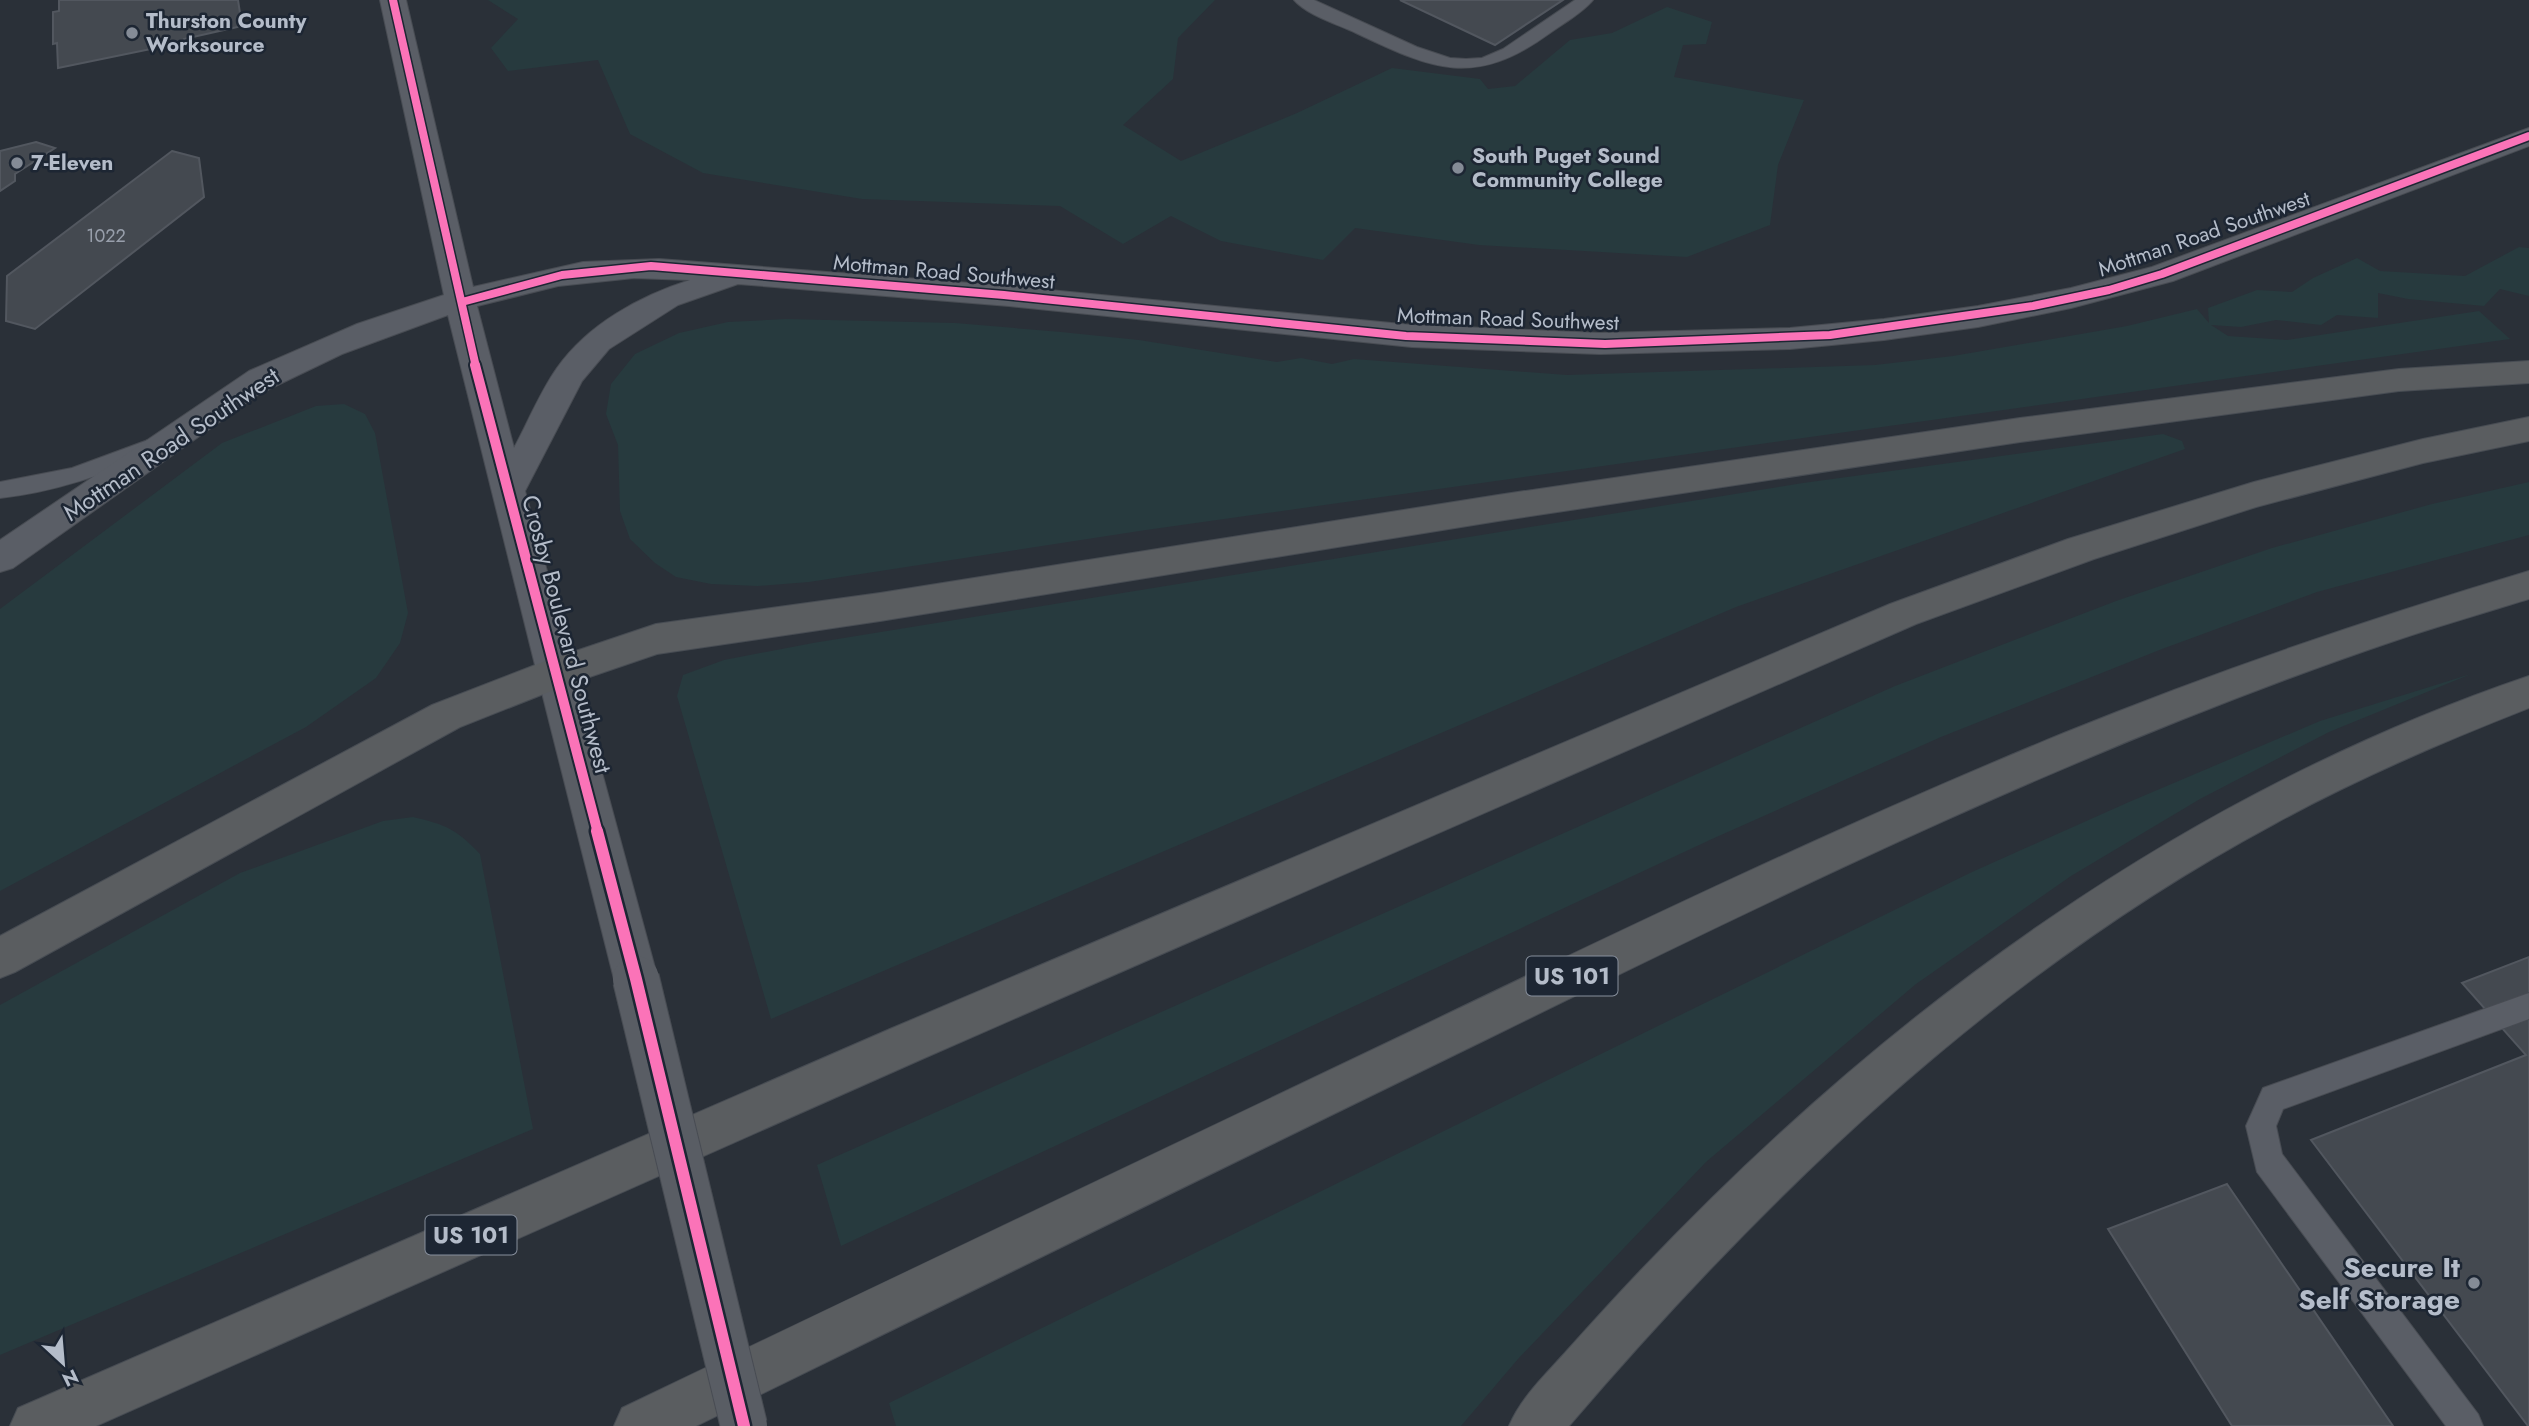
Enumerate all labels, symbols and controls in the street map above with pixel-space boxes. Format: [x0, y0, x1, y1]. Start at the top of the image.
place label: Thurston County Worksource [146, 6, 307, 60]
marker: Thurston County Worksource [124, 25, 140, 41]
place label: South Puget Sound Community College [1472, 141, 1663, 195]
place label: 7-Eleven [31, 148, 113, 178]
marker: 7-Eleven [9, 155, 25, 171]
marker: South Puget Sound Community College [1450, 160, 1466, 176]
street label: Mottman Road Southwest [2094, 184, 2314, 284]
house number: 1022 [86, 223, 126, 249]
street label: Mottman Road Southwest [832, 247, 1056, 297]
street label: Mottman Road Southwest [1396, 300, 1620, 338]
street label: Mottman Road Southwest [56, 358, 286, 530]
street label: Crosby Boulevard Southwest [513, 491, 621, 777]
road number: US 101 [1526, 956, 1618, 995]
road number: US 101 [426, 1216, 516, 1254]
place label: Secure It Self Storage [2298, 1247, 2460, 1320]
marker: Secure It Self Storage [2466, 1275, 2482, 1291]
north arrow [28, 1328, 98, 1398]
text: N [58, 1362, 83, 1393]

